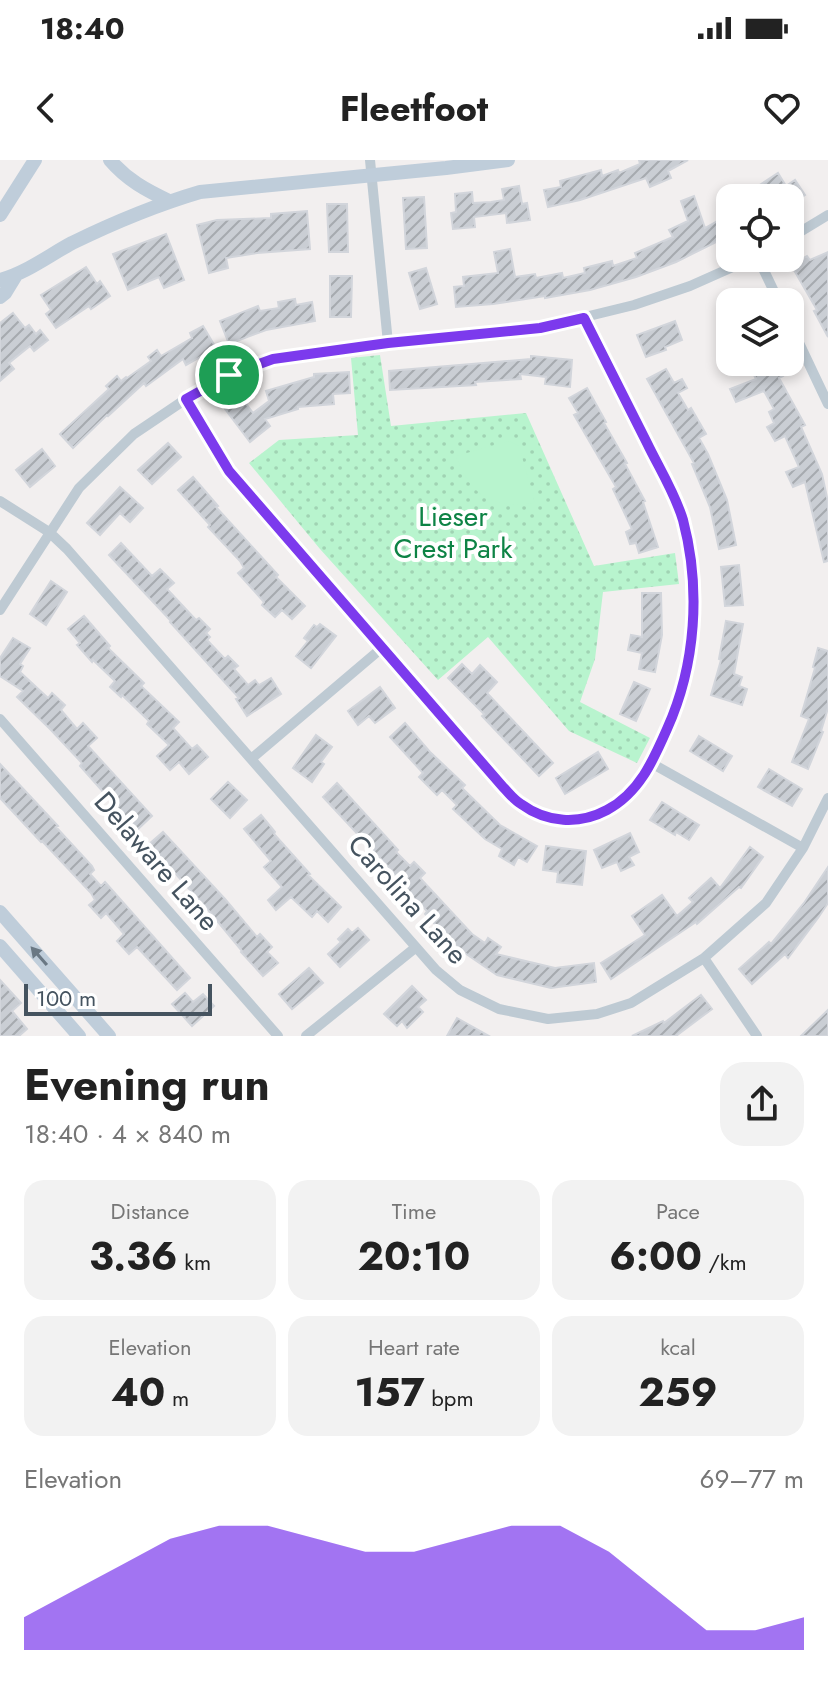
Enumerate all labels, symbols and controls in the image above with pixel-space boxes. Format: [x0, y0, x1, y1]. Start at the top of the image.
text: 18:40 [40, 7, 125, 50]
text: Fleetfoot [340, 82, 488, 134]
icon: back [24, 86, 68, 130]
icon: heart [760, 86, 804, 130]
map controls [716, 184, 804, 376]
button: locate [716, 184, 804, 272]
button: layers [716, 288, 804, 376]
pin [195, 341, 263, 409]
icon: arrive [207, 353, 251, 397]
park label: Lieser Crest Park [393, 496, 513, 569]
street label: Delaware Lane [84, 783, 229, 940]
street label: Carolina Lane [338, 825, 477, 973]
one-way arrow [31, 947, 48, 967]
scale bar [24, 980, 212, 1016]
text: 100 m [36, 982, 96, 1014]
text: Evening run [24, 1053, 270, 1117]
button: share [720, 1062, 804, 1146]
text: 18:40 · 4 × 840 m [24, 1115, 231, 1153]
text: Distance [111, 1195, 189, 1227]
text: Time [392, 1195, 436, 1227]
text: Pace [656, 1195, 700, 1227]
text: 3.36 [89, 1227, 178, 1285]
text: 20:10 [358, 1227, 470, 1285]
text: 6:00 [609, 1227, 702, 1285]
text: km [178, 1246, 211, 1278]
text: /km [702, 1246, 747, 1278]
text: Elevation [109, 1331, 191, 1363]
text: Heart rate [368, 1331, 460, 1363]
text: kcal [660, 1331, 696, 1363]
text: 40 [111, 1363, 165, 1421]
text: 157 [354, 1363, 425, 1421]
text: 259 [639, 1363, 717, 1421]
text: m [165, 1382, 189, 1414]
text: bpm [425, 1382, 474, 1414]
text: Elevation [24, 1460, 122, 1498]
text: 69–77 m [699, 1460, 804, 1498]

